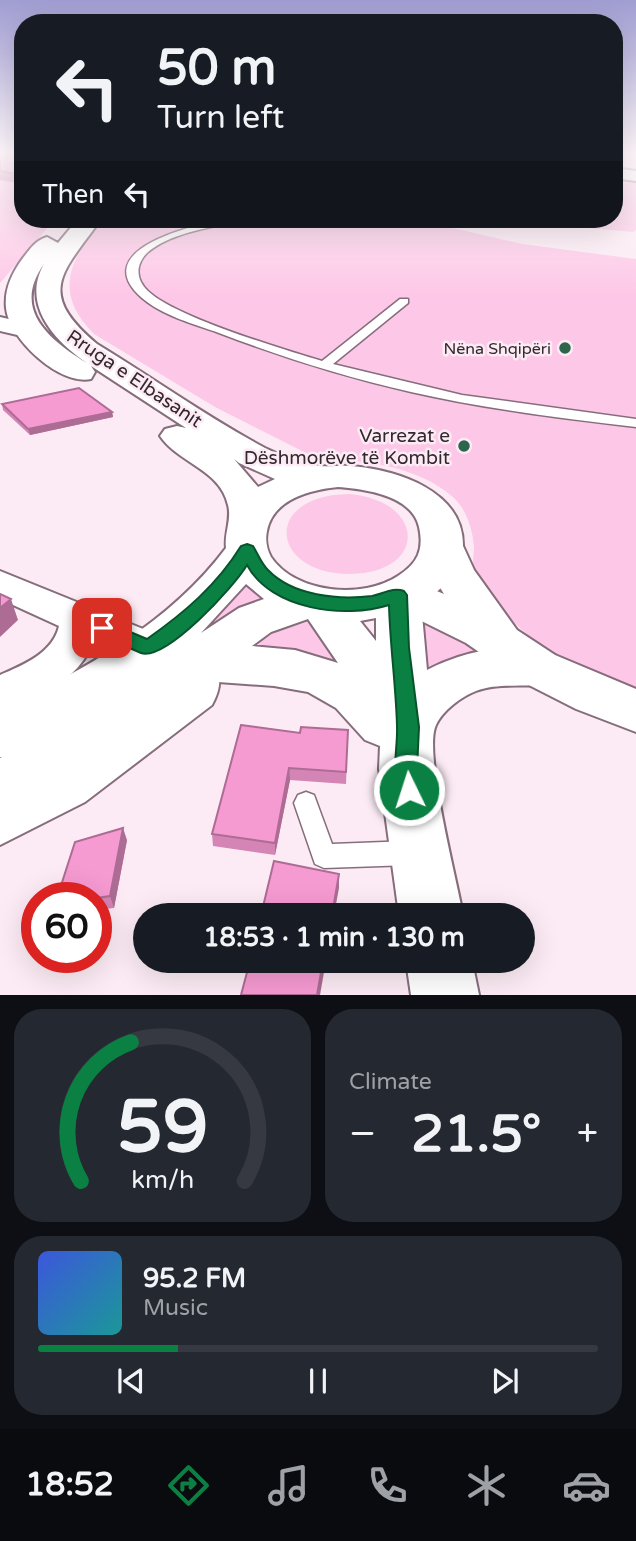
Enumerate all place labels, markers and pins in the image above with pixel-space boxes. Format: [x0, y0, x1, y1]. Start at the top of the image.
place label: Nëna Shqipëri [444, 339, 551, 359]
marker: Nëna Shqipëri [557, 340, 573, 356]
place label: Varrezat e Dëshmorëve të Kombit [244, 425, 450, 469]
marker: Varrezat e Dëshmorëve të Kombit [456, 438, 472, 454]
pin [72, 598, 132, 658]

